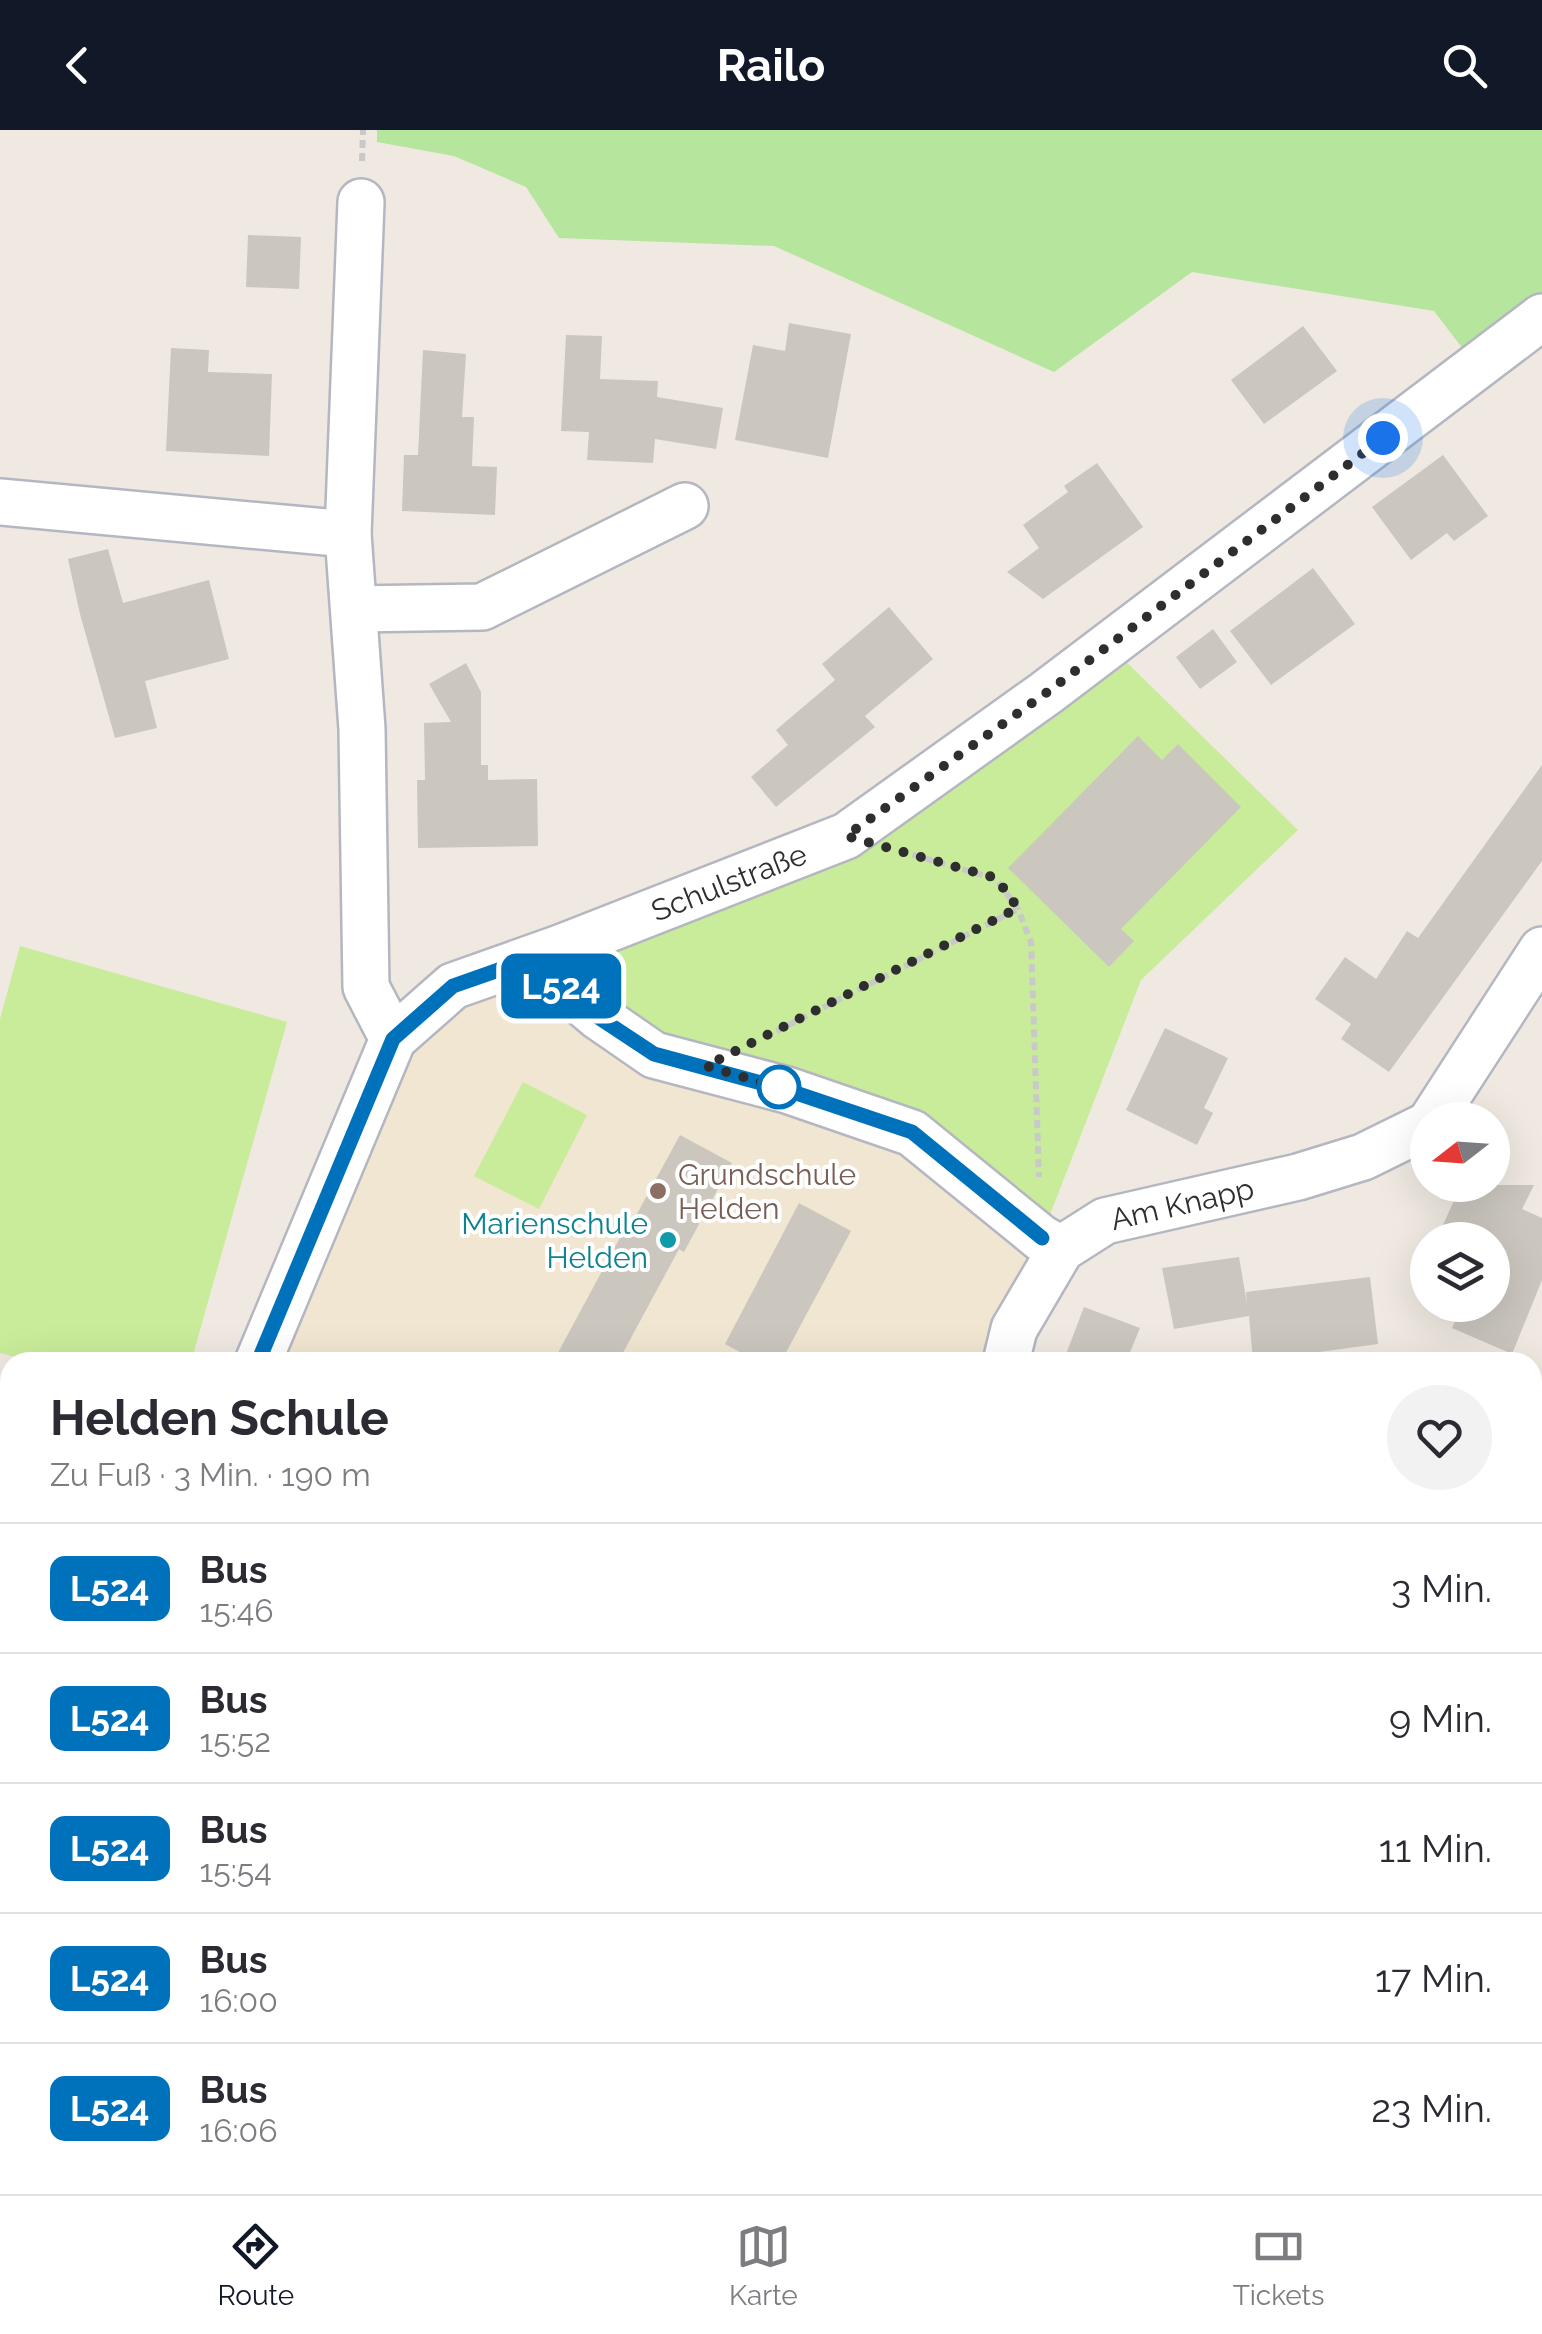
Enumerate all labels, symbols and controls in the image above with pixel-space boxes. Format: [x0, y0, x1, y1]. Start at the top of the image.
icon: back [50, 38, 105, 93]
icon: search [1437, 38, 1492, 93]
text: Railo [717, 39, 825, 92]
your location [1358, 413, 1408, 463]
street label: Schulstraße [646, 836, 811, 928]
line badge: L524 [491, 954, 631, 1018]
text: L524 [521, 966, 601, 1007]
unlabelled marker [758, 1066, 800, 1108]
north arrow [1410, 1102, 1510, 1202]
map controls [1410, 1102, 1510, 1322]
place label: Grundschule Helden [678, 1157, 856, 1226]
street label: Am Knapp [1107, 1170, 1257, 1237]
marker: Grundschule Helden [647, 1180, 669, 1202]
place label: Marienschule Helden [461, 1206, 648, 1275]
button: layers [1410, 1222, 1510, 1322]
marker: Marienschule Helden [657, 1229, 679, 1251]
button: heart [1387, 1385, 1492, 1490]
text: Helden Schule [50, 1390, 389, 1446]
text: Zu Fuß · 3 Min. · 190 m [50, 1456, 371, 1493]
text: Bus [200, 1547, 268, 1592]
text: 3 Min. [1391, 1566, 1492, 1611]
text: L524 [70, 1568, 150, 1609]
text: 15:46 [200, 1592, 273, 1629]
text: Bus [200, 1677, 268, 1722]
text: 9 Min. [1389, 1696, 1492, 1741]
text: L524 [70, 1698, 150, 1739]
text: 15:52 [200, 1722, 271, 1759]
text: Bus [200, 1807, 268, 1852]
text: 11 Min. [1379, 1826, 1492, 1871]
text: L524 [70, 1828, 150, 1869]
text: 15:54 [200, 1852, 272, 1889]
text: Bus [200, 1937, 268, 1982]
text: 17 Min. [1375, 1956, 1492, 2001]
text: L524 [70, 1958, 150, 1999]
text: 16:00 [200, 1982, 278, 2019]
text: Bus [200, 2067, 268, 2112]
text: 23 Min. [1371, 2086, 1492, 2131]
text: L524 [70, 2088, 150, 2129]
text: 16:06 [200, 2112, 277, 2149]
tab: Route [217, 2219, 294, 2312]
tab: Karte [729, 2219, 798, 2312]
tab: Tickets [1233, 2219, 1325, 2312]

